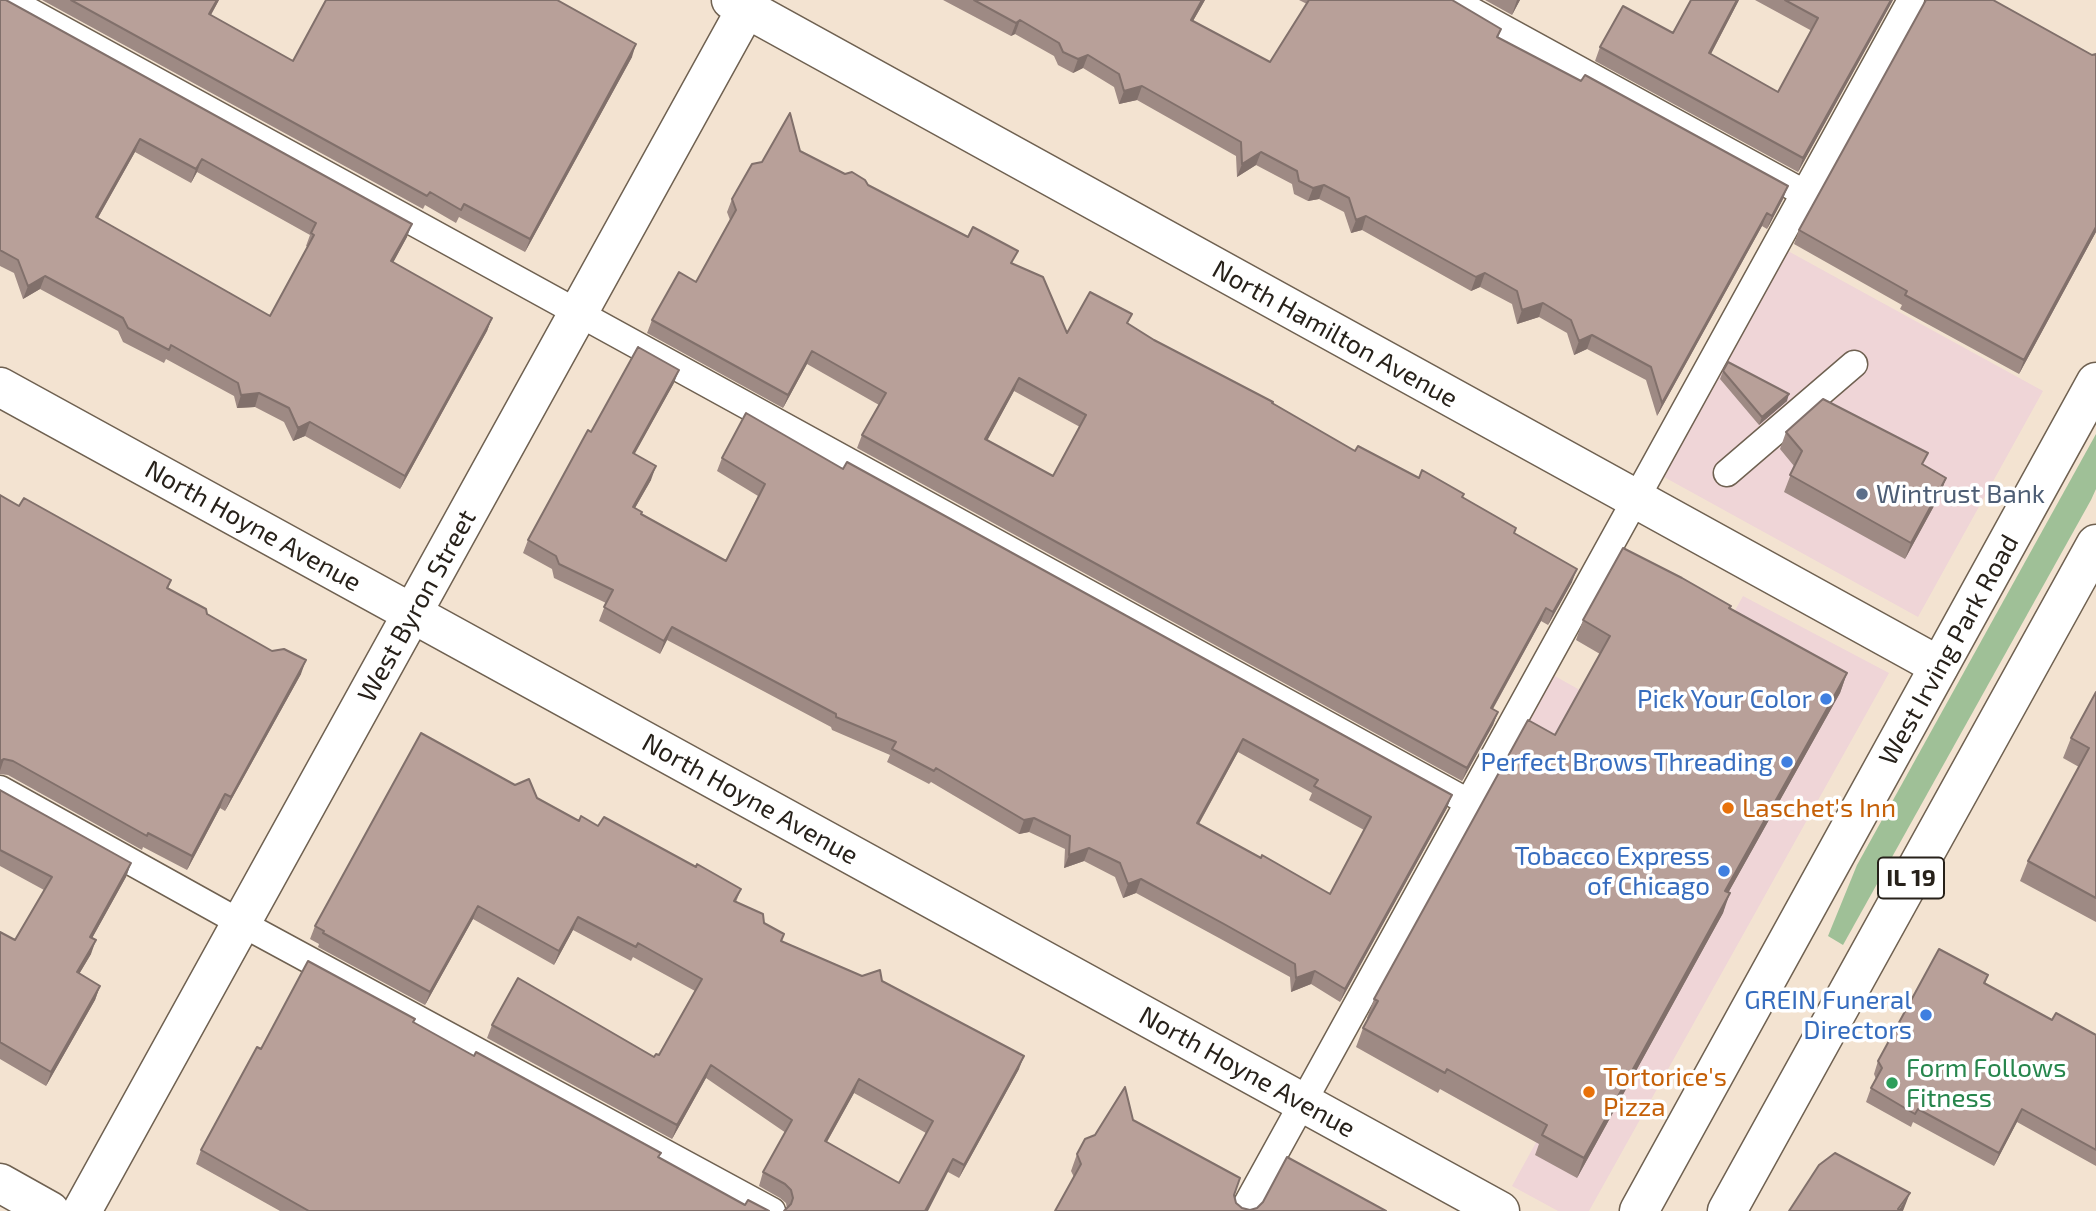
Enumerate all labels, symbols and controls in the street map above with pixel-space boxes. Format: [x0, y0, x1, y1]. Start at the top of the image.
street label: North Hamilton Avenue [1207, 254, 1463, 414]
street label: North Hoyne Avenue [140, 454, 366, 598]
place label: Wintrust Bank [1876, 478, 2045, 510]
marker: Wintrust Bank [1854, 486, 1870, 502]
street label: West Byron Street [351, 504, 483, 708]
street label: West Irving Park Road [1873, 529, 2025, 771]
place label: Pick Your Color [1637, 683, 1812, 715]
marker: Pick Your Color [1818, 691, 1834, 707]
street label: North Hoyne Avenue [637, 727, 863, 871]
place label: Perfect Brows Threading [1481, 746, 1773, 778]
marker: Perfect Brows Threading [1779, 754, 1795, 770]
place label: Laschet's Inn [1742, 792, 1896, 824]
marker: Laschet's Inn [1720, 800, 1736, 816]
place label: Tobacco Express of Chicago [1515, 840, 1710, 902]
road number: IL 19 [1878, 858, 1944, 898]
marker: Tobacco Express of Chicago [1716, 863, 1732, 879]
place label: GREIN Funeral Directors [1744, 984, 1912, 1046]
street label: North Hoyne Avenue [1134, 1000, 1360, 1144]
marker: GREIN Funeral Directors [1918, 1007, 1934, 1023]
place label: Form Follows Fitness [1906, 1052, 2066, 1114]
place label: Tortorice's Pizza [1603, 1061, 1727, 1122]
marker: Form Follows Fitness [1884, 1075, 1900, 1091]
marker: Tortorice's Pizza [1581, 1084, 1597, 1100]

